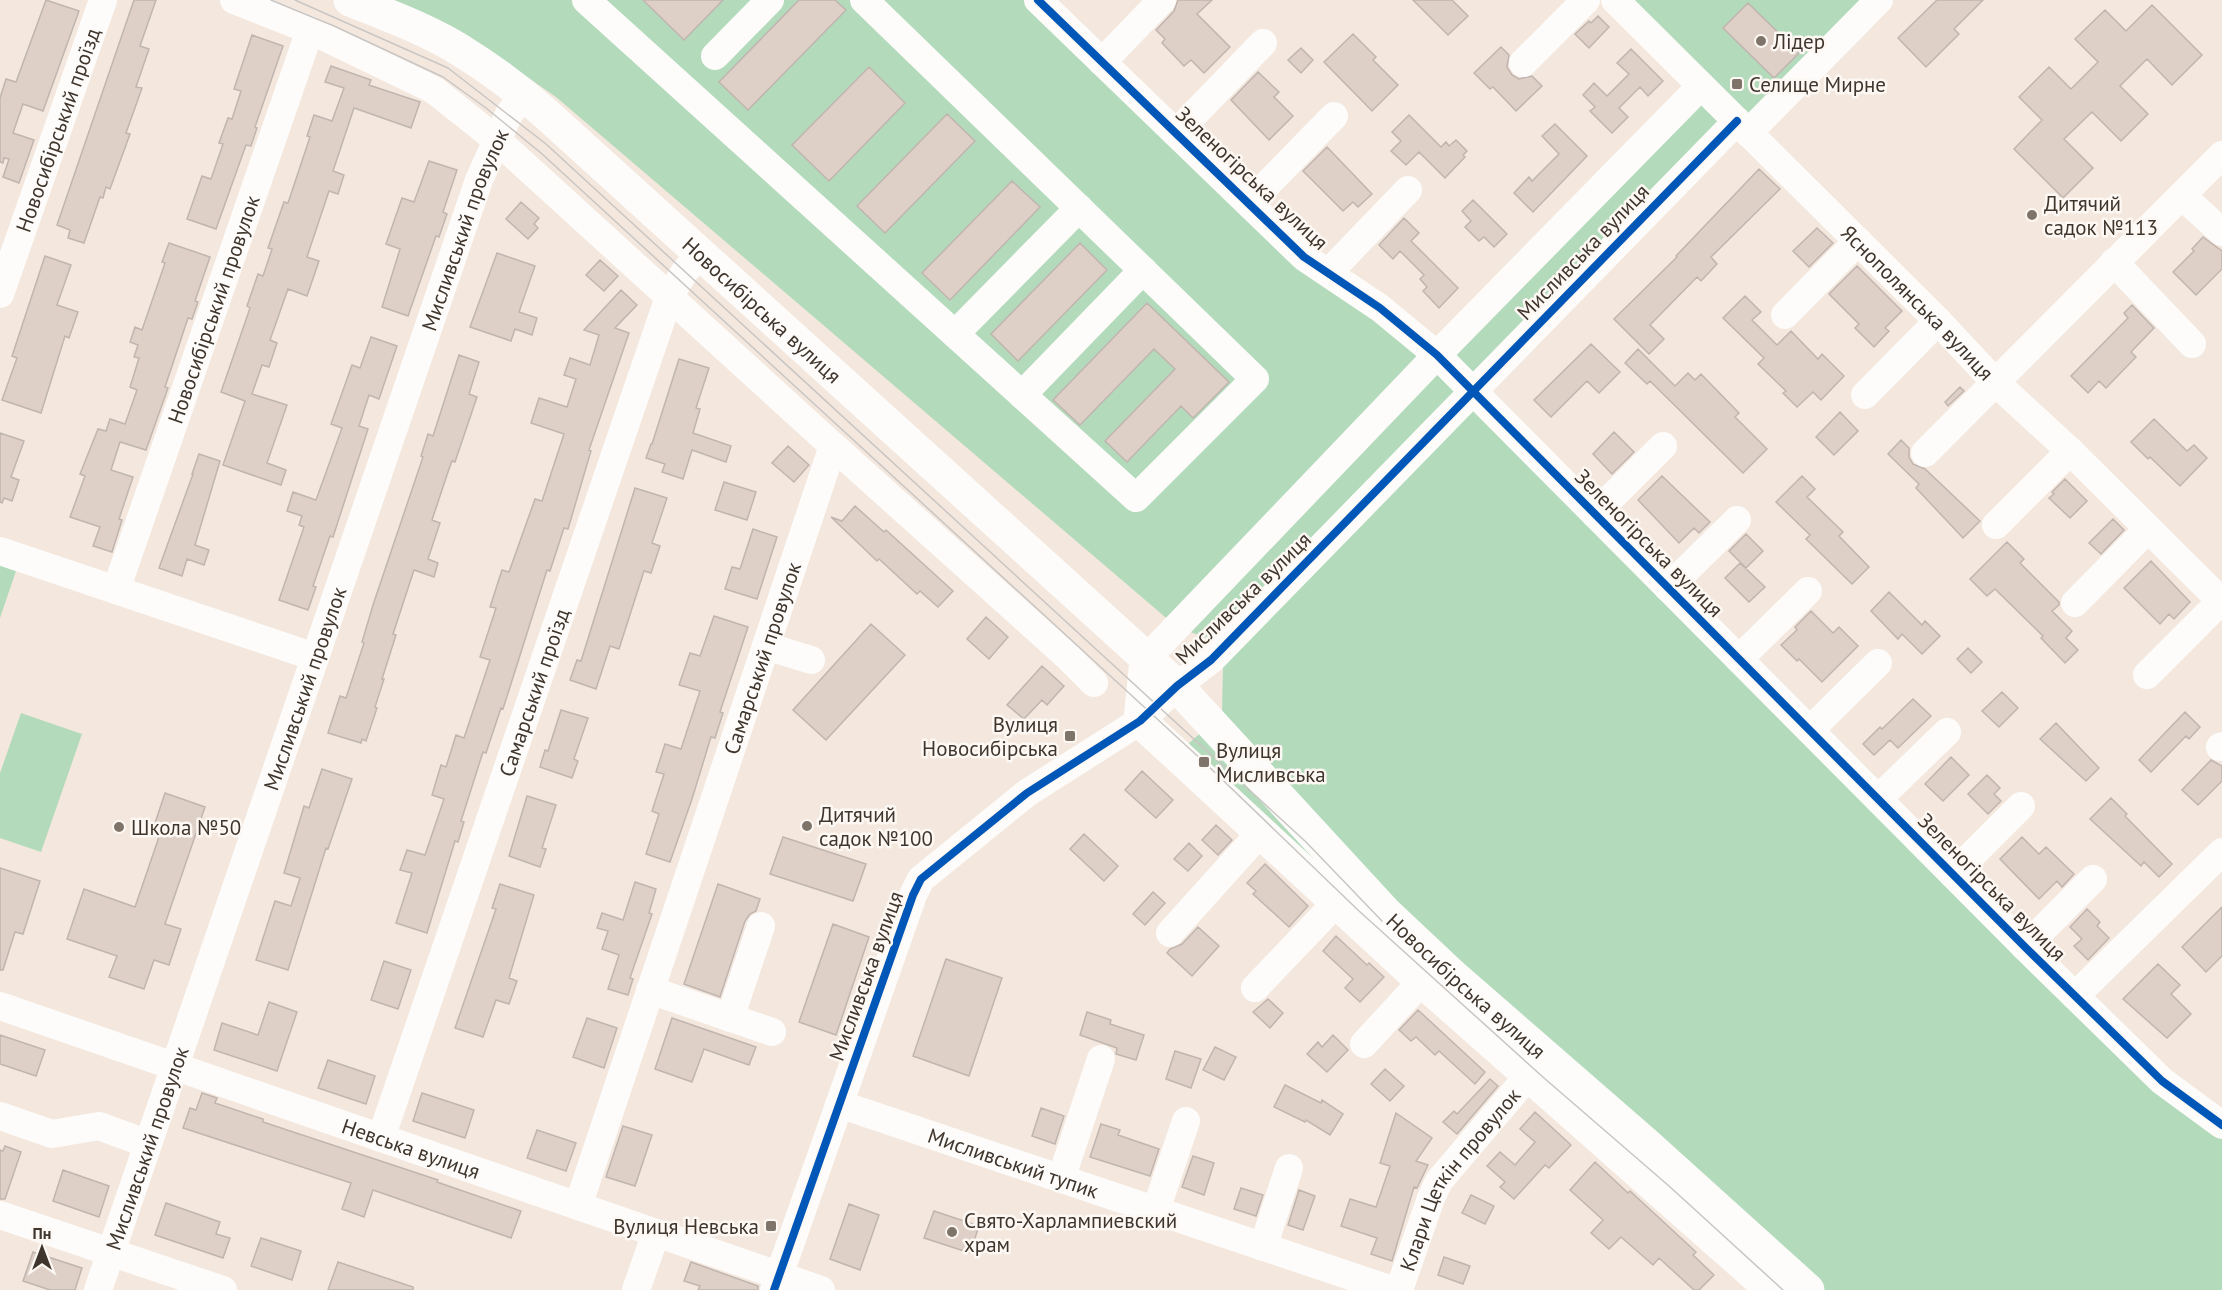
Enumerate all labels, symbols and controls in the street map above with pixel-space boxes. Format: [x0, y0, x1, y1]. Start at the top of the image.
street label: Новосибірський проїзд [9, 24, 106, 236]
place label: Лідер [1772, 28, 1825, 55]
marker: Лідер [1754, 34, 1768, 48]
place label: Селище Мирне [1749, 71, 1886, 98]
marker: Селище Мирне [1730, 77, 1744, 91]
street label: Зеленогірська вулиця [1170, 100, 1334, 256]
street label: Мисливський провулок [415, 124, 514, 334]
street label: Мисливська вулиця [1511, 178, 1655, 326]
place label: Дитячий садок №113 [2044, 190, 2158, 241]
street label: Новосибірський провулок [161, 192, 265, 427]
marker: Дитячий садок №113 [2025, 208, 2039, 222]
street label: Яснополянська вулиця [1836, 219, 2000, 386]
street label: Новосибірська вулиця [677, 231, 847, 389]
street label: Зеленогірська вулиця [1569, 463, 1729, 623]
street label: Мисливська вулиця [1169, 526, 1317, 670]
street label: Самарський провулок [717, 558, 807, 758]
street label: Мисливський провулок [257, 583, 352, 794]
street label: Самарський проїзд [492, 605, 575, 780]
place label: Вулиця Новосибірська [922, 711, 1058, 762]
marker: Вулиця Новосибірська [1063, 729, 1077, 743]
place label: Вулиця Мисливська [1216, 737, 1326, 788]
marker: Вулиця Мисливська [1197, 755, 1211, 769]
place label: Дитячий садок №100 [819, 801, 933, 852]
street label: Зеленогірська вулиця [1912, 807, 2072, 967]
place label: Школа №50 [131, 814, 241, 841]
marker: Дитячий садок №100 [800, 819, 814, 833]
marker: Школа №50 [112, 820, 126, 834]
street label: Мисливська вулиця [823, 887, 909, 1065]
street label: Новосибірська вулиця [1381, 907, 1552, 1064]
street label: Мисливський провулок [99, 1043, 194, 1254]
street label: Клари Цеткін провулок [1393, 1082, 1526, 1274]
street label: Невська вулиця [339, 1112, 484, 1185]
street label: Мисливський тупик [925, 1121, 1102, 1204]
place label: Свято-Харлампиевский храм [964, 1207, 1177, 1258]
place label: Вулиця Невська [613, 1213, 759, 1240]
north arrow [12, 1218, 72, 1278]
marker: Вулиця Невська [764, 1219, 778, 1233]
text: Пн [33, 1223, 51, 1243]
marker: Свято-Харлампиевский храм [945, 1225, 959, 1239]

